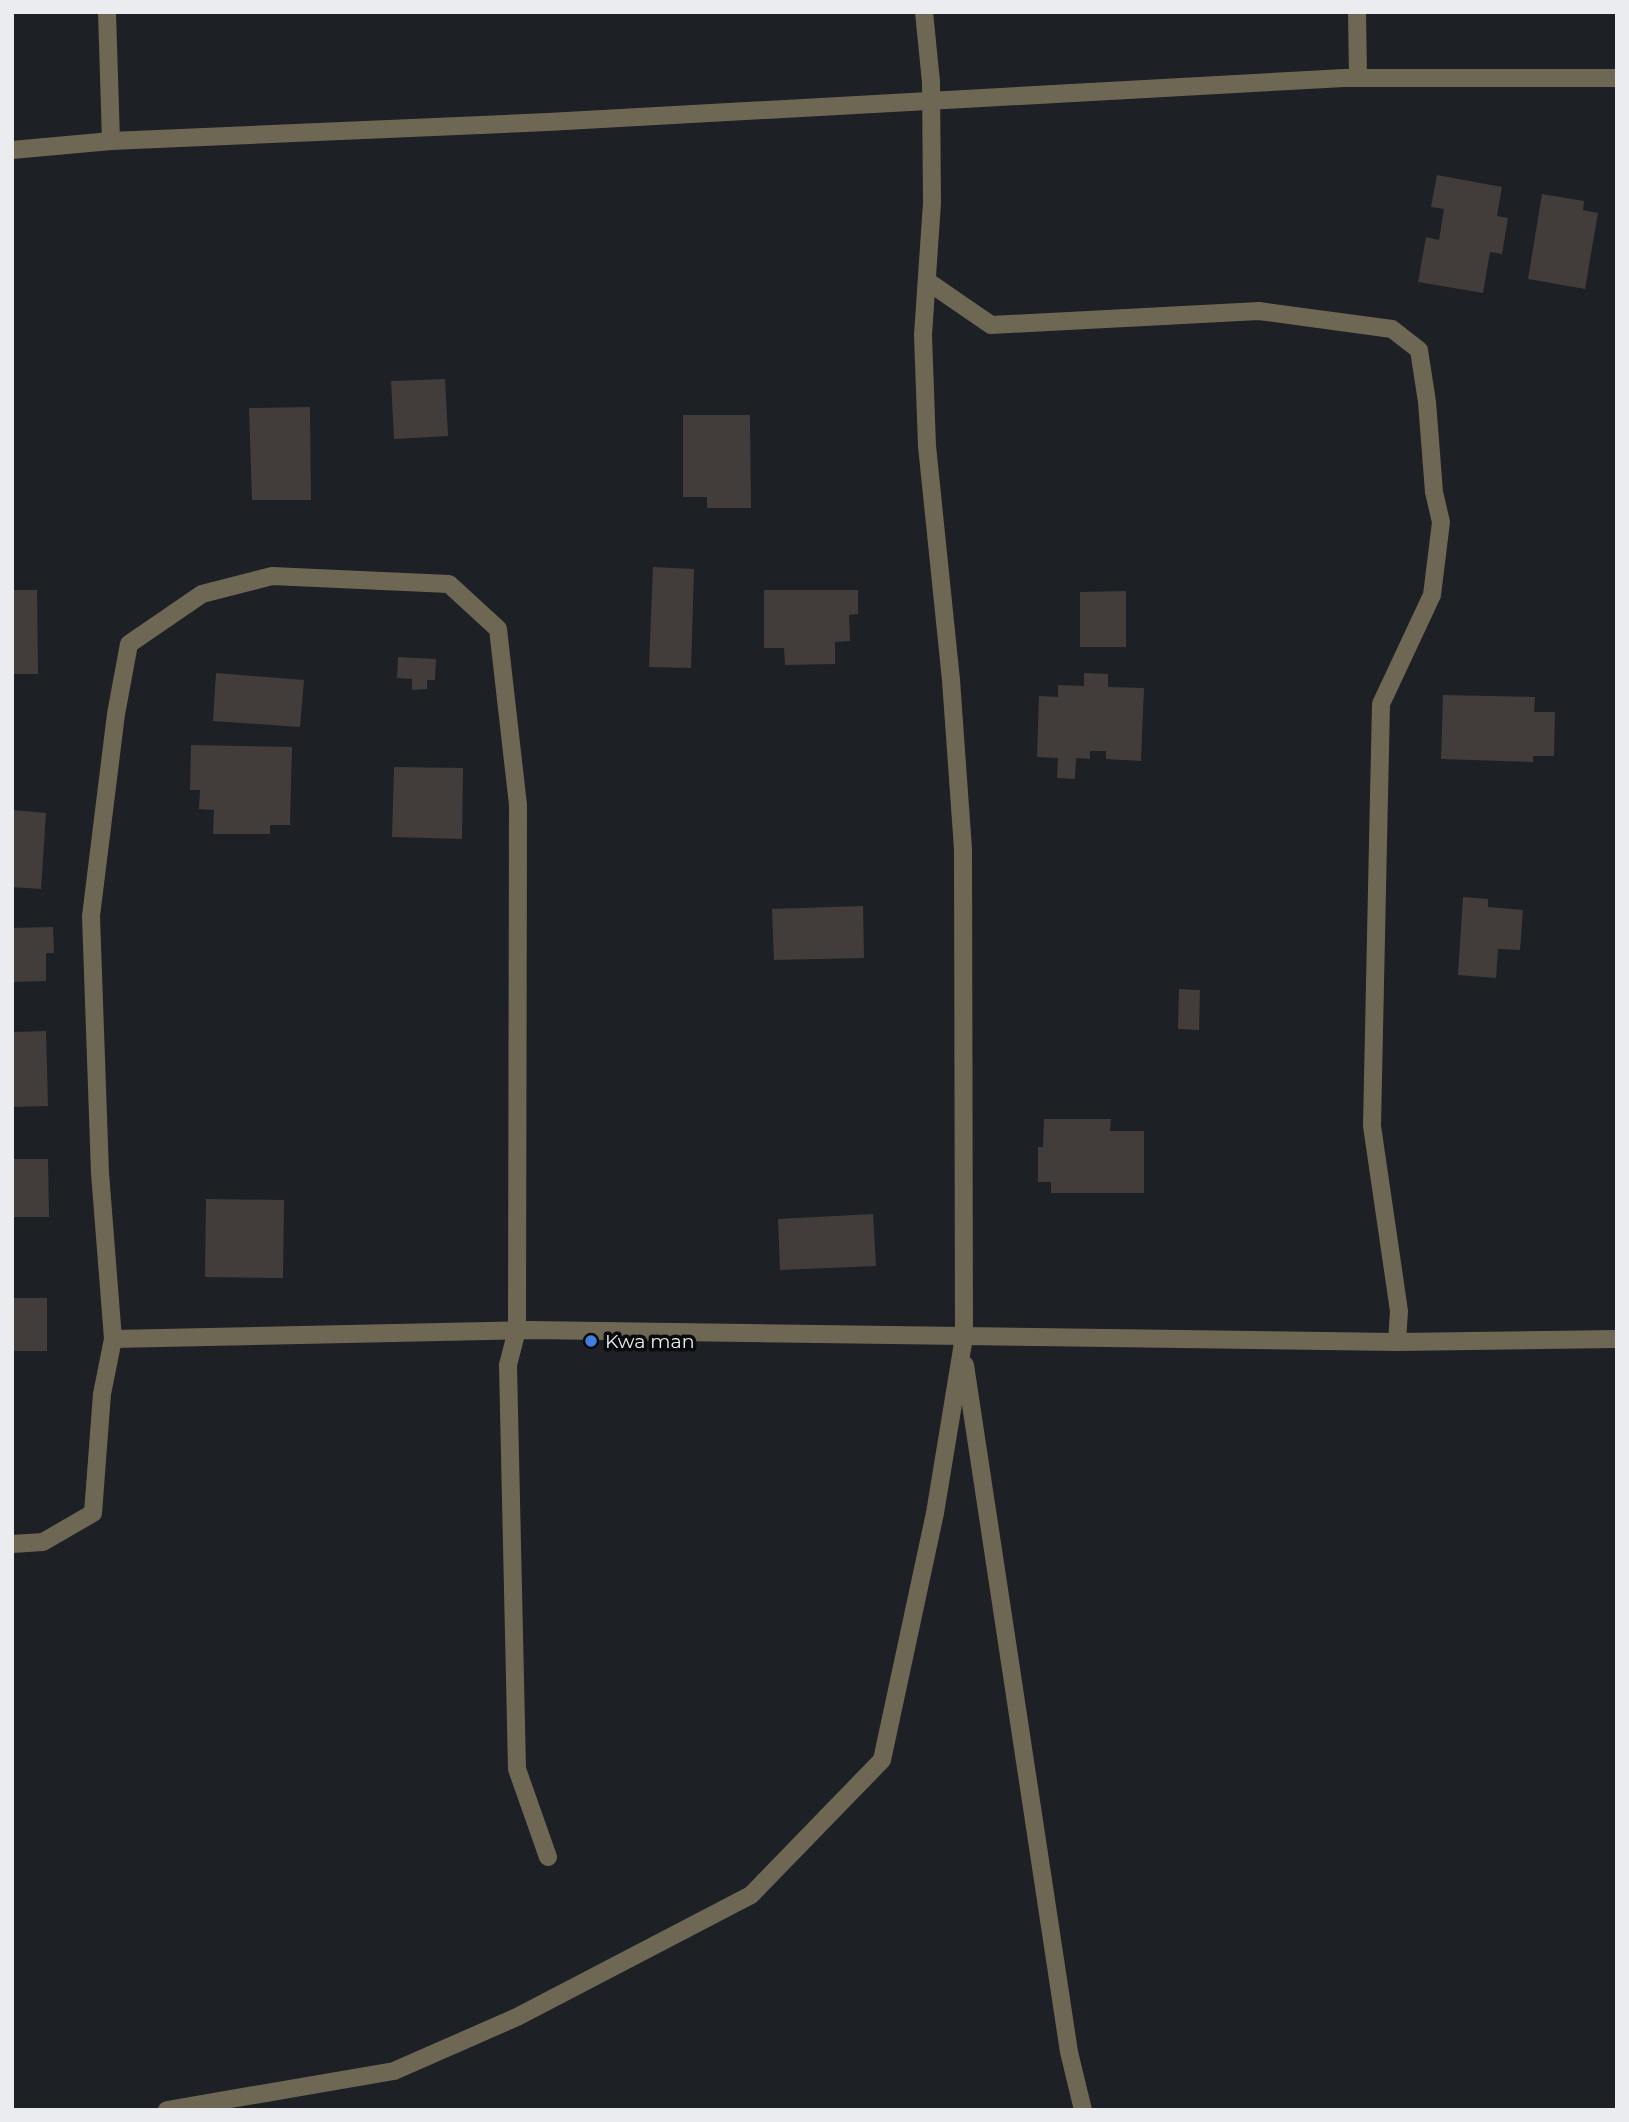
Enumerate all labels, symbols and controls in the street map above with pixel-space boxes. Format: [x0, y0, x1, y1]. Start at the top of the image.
place label: Kwa man [605, 1330, 695, 1353]
marker: Kwa man [583, 1333, 599, 1349]

